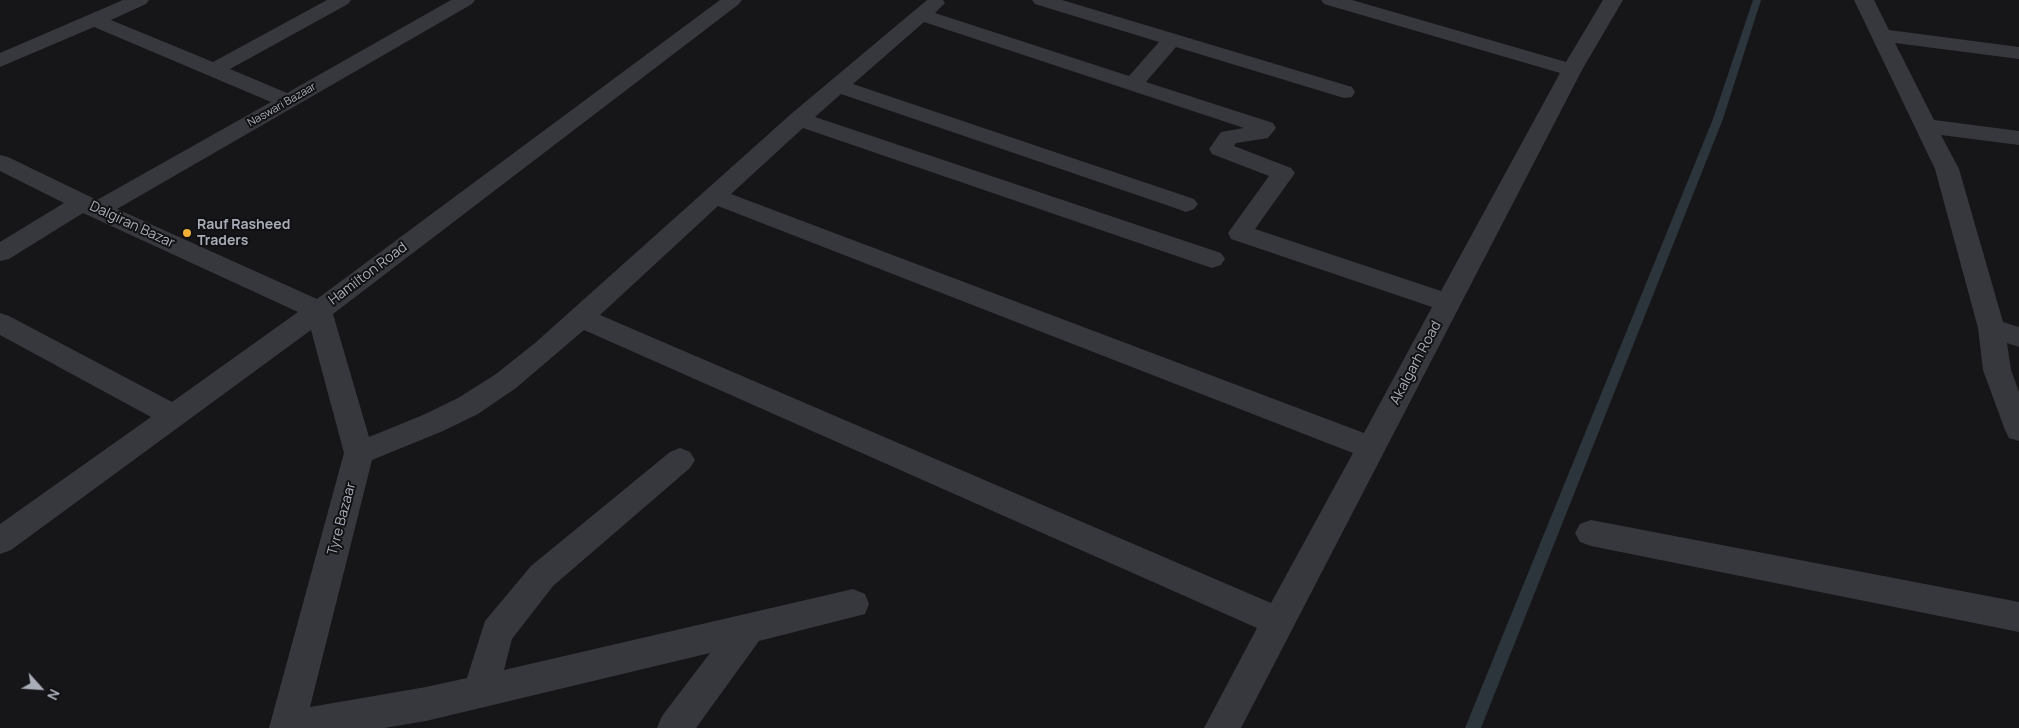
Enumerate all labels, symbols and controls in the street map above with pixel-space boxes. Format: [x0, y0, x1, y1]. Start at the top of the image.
street label: Naswari Bazaar [245, 80, 319, 130]
street label: Dalgiran Bazar [87, 198, 177, 252]
place label: Rauf Rasheed Traders [197, 217, 290, 250]
marker: Rauf Rasheed Traders [181, 227, 193, 239]
street label: Hamilton Road [326, 239, 410, 309]
street label: Akalgarh Road [1387, 318, 1445, 408]
street label: Tyre Bazaar [324, 481, 360, 557]
north arrow [15, 663, 65, 713]
text: N [43, 686, 65, 703]

